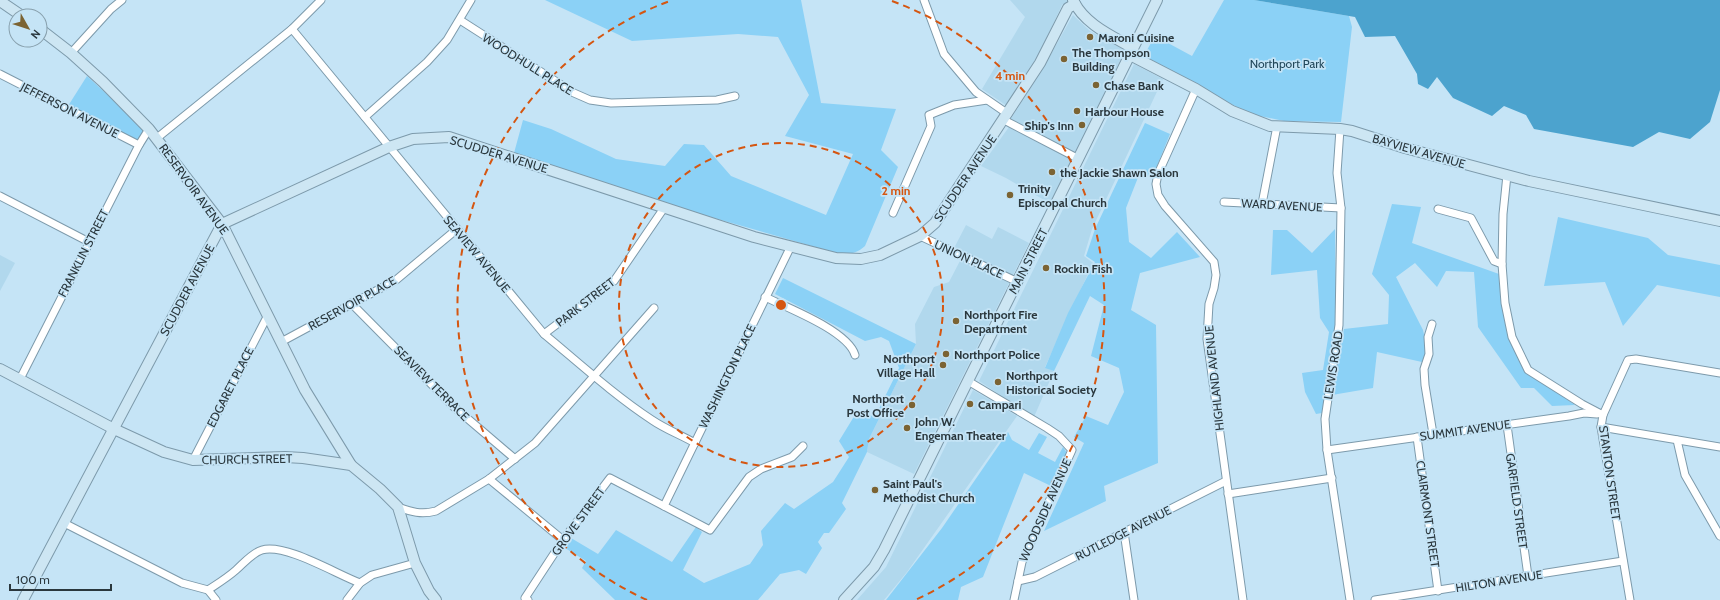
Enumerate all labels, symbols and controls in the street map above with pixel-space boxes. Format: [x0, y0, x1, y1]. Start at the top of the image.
north arrow [8, 8, 48, 48]
text: N [28, 27, 44, 42]
street label: WOODHULL PLACE [480, 30, 577, 98]
place label: Maroni Cuisine [1098, 30, 1174, 45]
marker: Maroni Cuisine [1085, 32, 1095, 42]
place label: The Thompson Building [1072, 45, 1150, 74]
marker: The Thompson Building [1059, 54, 1069, 64]
park label: Northport Park [1250, 56, 1325, 71]
text: 4 min [995, 68, 1025, 83]
street label: JEFFERSON AVENUE [18, 78, 122, 141]
place label: Chase Bank [1104, 78, 1164, 93]
marker: Chase Bank [1091, 80, 1101, 90]
place label: Harbour House [1085, 104, 1164, 119]
marker: Harbour House [1072, 106, 1082, 116]
place label: Ship's Inn [1025, 118, 1074, 133]
marker: Ship's Inn [1077, 120, 1087, 130]
street label: SCUDDER AVENUE [930, 131, 1000, 224]
street label: BAYVIEW AVENUE [1371, 131, 1468, 172]
street label: SCUDDER AVENUE [448, 132, 550, 176]
street label: RESERVOIR AVENUE [156, 141, 232, 238]
place label: the Jackie Shawn Salon [1060, 165, 1179, 180]
marker: the Jackie Shawn Salon [1047, 167, 1057, 177]
place label: Trinity Episcopal Church [1018, 181, 1107, 210]
text: 2 min [882, 183, 910, 198]
marker: Trinity Episcopal Church [1005, 190, 1015, 200]
street label: WARD AVENUE [1241, 195, 1323, 215]
street label: FRANKLIN STREET [54, 206, 112, 299]
street label: SEAVIEW AVENUE [440, 212, 514, 296]
street label: MAIN STREET [1005, 225, 1051, 296]
street label: UNION PLACE [932, 236, 1006, 282]
street label: SCUDDER AVENUE [157, 241, 218, 338]
place label: Rockin Fish [1054, 261, 1112, 276]
marker: Rockin Fish [1041, 263, 1051, 273]
street label: RESERVOIR PLACE [305, 272, 399, 333]
street label: PARK STREET [552, 274, 618, 330]
centre of rings [774, 298, 788, 312]
place label: Northport Fire Department [964, 307, 1037, 336]
marker: Northport Fire Department [951, 316, 961, 326]
street label: WASHINGTON PLACE [695, 321, 759, 431]
street label: HIGHLAND AVENUE [1201, 324, 1227, 431]
street label: LEWIS ROAD [1320, 329, 1346, 400]
street label: SEAVIEW TERRACE [391, 342, 473, 424]
street label: EDGARET PLACE [203, 344, 257, 430]
place label: Northport Police [954, 347, 1040, 362]
marker: Northport Police [941, 349, 951, 359]
place label: Northport Village Hall [877, 351, 935, 380]
marker: Northport Village Hall [938, 360, 948, 370]
place label: Northport Historical Society [1006, 368, 1097, 397]
marker: Northport Historical Society [993, 377, 1003, 387]
place label: Northport Post Office [846, 391, 904, 420]
place label: Campari [978, 397, 1022, 412]
marker: Campari [965, 399, 975, 409]
marker: Northport Post Office [907, 400, 917, 410]
place label: John W. Engeman Theater [914, 414, 1006, 443]
street label: SUMMIT AVENUE [1419, 416, 1512, 444]
marker: John W. Engeman Theater [902, 423, 912, 433]
street label: STANTON STREET [1596, 425, 1624, 522]
street label: CHURCH STREET [202, 451, 293, 467]
street label: GARFIELD STREET [1503, 452, 1531, 550]
street label: WOODSIDE AVENUE [1016, 456, 1075, 564]
street label: CLAIRMONT STREET [1413, 460, 1443, 569]
place label: Saint Paul's Methodist Church [883, 476, 975, 505]
street label: GROVE STREET [548, 483, 608, 558]
marker: Saint Paul's Methodist Church [870, 485, 880, 495]
street label: RUTLEDGE AVENUE [1073, 502, 1174, 564]
scale bar [10, 566, 111, 592]
street label: HILTON AVENUE [1454, 567, 1544, 595]
text: 100 m [16, 572, 50, 587]

